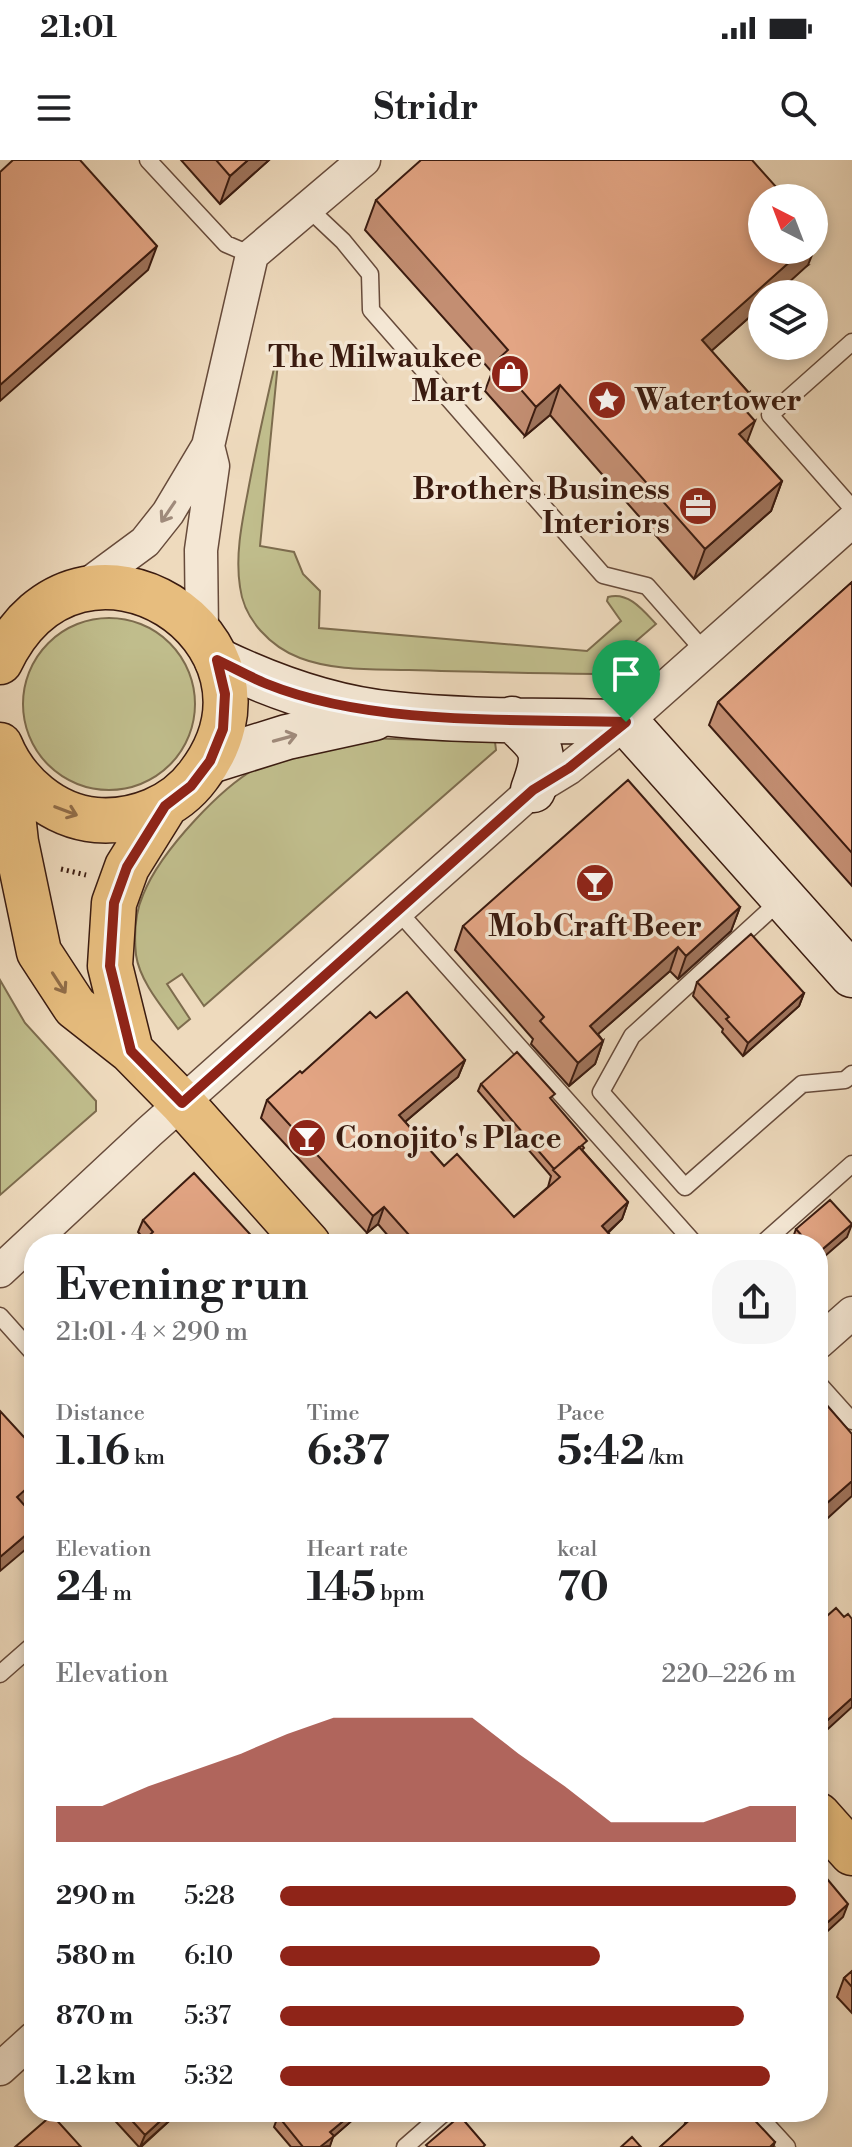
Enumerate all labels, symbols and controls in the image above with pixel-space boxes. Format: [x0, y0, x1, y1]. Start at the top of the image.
text: 21:01 [40, 9, 117, 47]
icon: menu [32, 86, 76, 130]
text: Stridr [374, 86, 478, 131]
icon: search [776, 86, 820, 130]
north arrow [748, 184, 828, 264]
map controls [748, 184, 828, 360]
button: layers [748, 280, 828, 360]
place label: The Milwaukee Mart [268, 339, 482, 411]
shop icon: The Milwaukee Mart [489, 353, 531, 395]
place icon: Watertower [586, 379, 628, 421]
place label: Watertower [634, 382, 802, 420]
place label: Brothers Business Interiors [412, 471, 670, 543]
office icon: Brothers Business Interiors [677, 485, 719, 527]
one-way arrow [159, 501, 176, 523]
pin [592, 640, 660, 722]
icon: arrive [604, 652, 648, 696]
one-way arrow [271, 730, 297, 745]
one-way arrow [53, 804, 78, 819]
bar icon: MobCraft Beer [574, 862, 616, 904]
place label: MobCraft Beer [488, 908, 702, 946]
one-way arrow [51, 971, 67, 994]
bar icon: Conojito's Place [286, 1117, 328, 1159]
place label: Conojito's Place [335, 1120, 562, 1158]
text: Evening run [56, 1258, 309, 1313]
button: share [712, 1260, 796, 1344]
text: 21:01 · 4 × 290 m [56, 1316, 248, 1348]
text: Distance [56, 1400, 145, 1427]
text: Time [307, 1400, 360, 1427]
text: Pace [557, 1400, 605, 1427]
text: 1.16 [56, 1427, 130, 1477]
text: 6:37 [307, 1427, 390, 1477]
text: 5:42 [557, 1427, 645, 1477]
text: km [130, 1444, 165, 1471]
text: /km [645, 1444, 684, 1471]
text: Elevation [56, 1536, 151, 1563]
text: Heart rate [307, 1536, 408, 1563]
text: kcal [557, 1536, 597, 1563]
text: 24 [56, 1563, 108, 1613]
text: 145 [307, 1563, 376, 1613]
text: 70 [557, 1563, 609, 1613]
text: m [108, 1580, 132, 1607]
text: bpm [376, 1580, 425, 1607]
text: Elevation [56, 1658, 169, 1690]
text: 220–226 m [662, 1658, 796, 1690]
text: 290 m [56, 1880, 135, 1912]
text: 5:28 [184, 1880, 235, 1912]
text: 580 m [56, 1940, 135, 1972]
text: 6:10 [184, 1940, 233, 1972]
text: 870 m [56, 2000, 133, 2032]
text: 5:37 [184, 2000, 231, 2032]
text: 1.2 km [56, 2060, 136, 2092]
text: 5:32 [184, 2060, 233, 2092]

